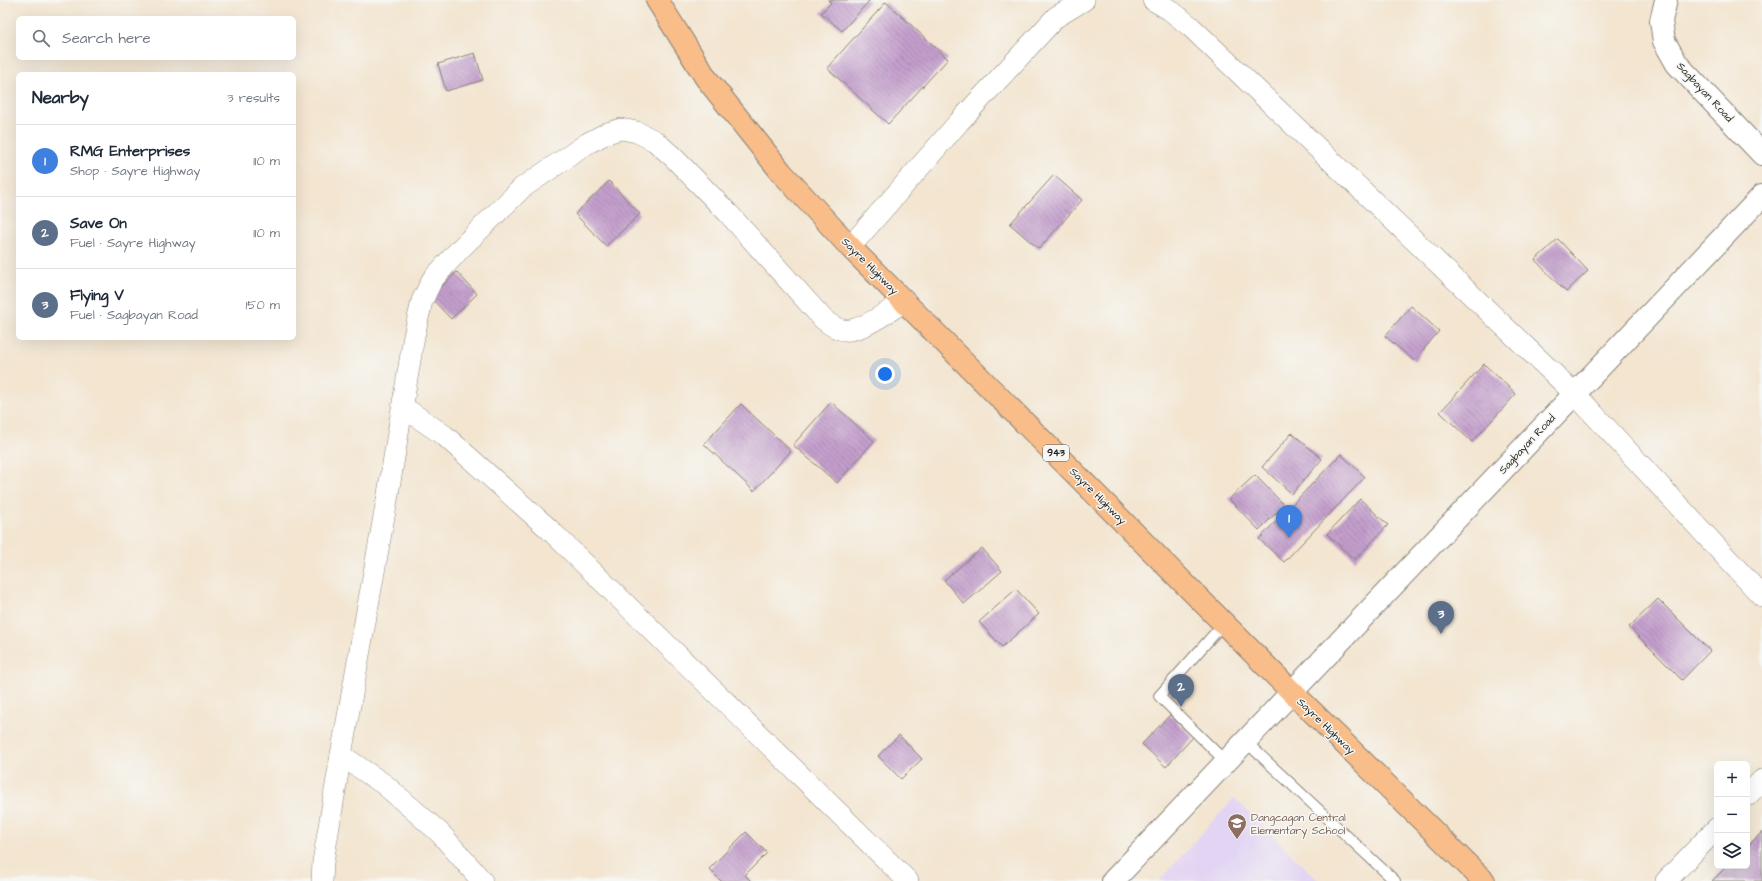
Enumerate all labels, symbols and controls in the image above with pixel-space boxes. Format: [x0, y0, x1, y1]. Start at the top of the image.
search box [16, 16, 296, 60]
icon: search [30, 27, 52, 49]
text: Search here [62, 28, 151, 49]
street label: Sagbayan Road [1673, 59, 1737, 126]
text: Nearby [32, 86, 89, 110]
text: 3 results [227, 89, 280, 107]
text: RMG Enterprises [70, 141, 190, 162]
text: 1 [44, 152, 46, 170]
text: 110 m [253, 152, 280, 170]
text: Shop · Sayre Highway [70, 162, 200, 180]
text: Save On [70, 213, 127, 234]
text: 2 [41, 224, 49, 242]
text: 110 m [253, 224, 280, 242]
text: Fuel · Sayre Highway [70, 234, 196, 252]
street label: Sayre Highway [837, 234, 902, 299]
text: Flying V [70, 285, 124, 306]
text: 3 [42, 296, 48, 314]
text: 150 m [246, 296, 280, 314]
text: Fuel · Sagbayan Road [70, 306, 198, 324]
your location [875, 364, 895, 384]
street label: Sagbayan Road [1495, 410, 1560, 478]
road number: 943 [1043, 445, 1069, 461]
street label: Sayre Highway [1065, 464, 1130, 529]
pin: 1 [1276, 505, 1302, 538]
pin: 3 [1428, 601, 1454, 634]
pin: 2 [1168, 674, 1194, 707]
street label: Sayre Highway [1293, 695, 1358, 758]
map controls [1714, 761, 1750, 869]
button: + [1714, 761, 1750, 797]
button: − [1714, 797, 1750, 833]
place label: Dangcagan Central Elementary School [1251, 810, 1346, 839]
school or university icon: Dangcagan Central Elementary School [1226, 812, 1248, 840]
button: layers [1714, 833, 1750, 869]

